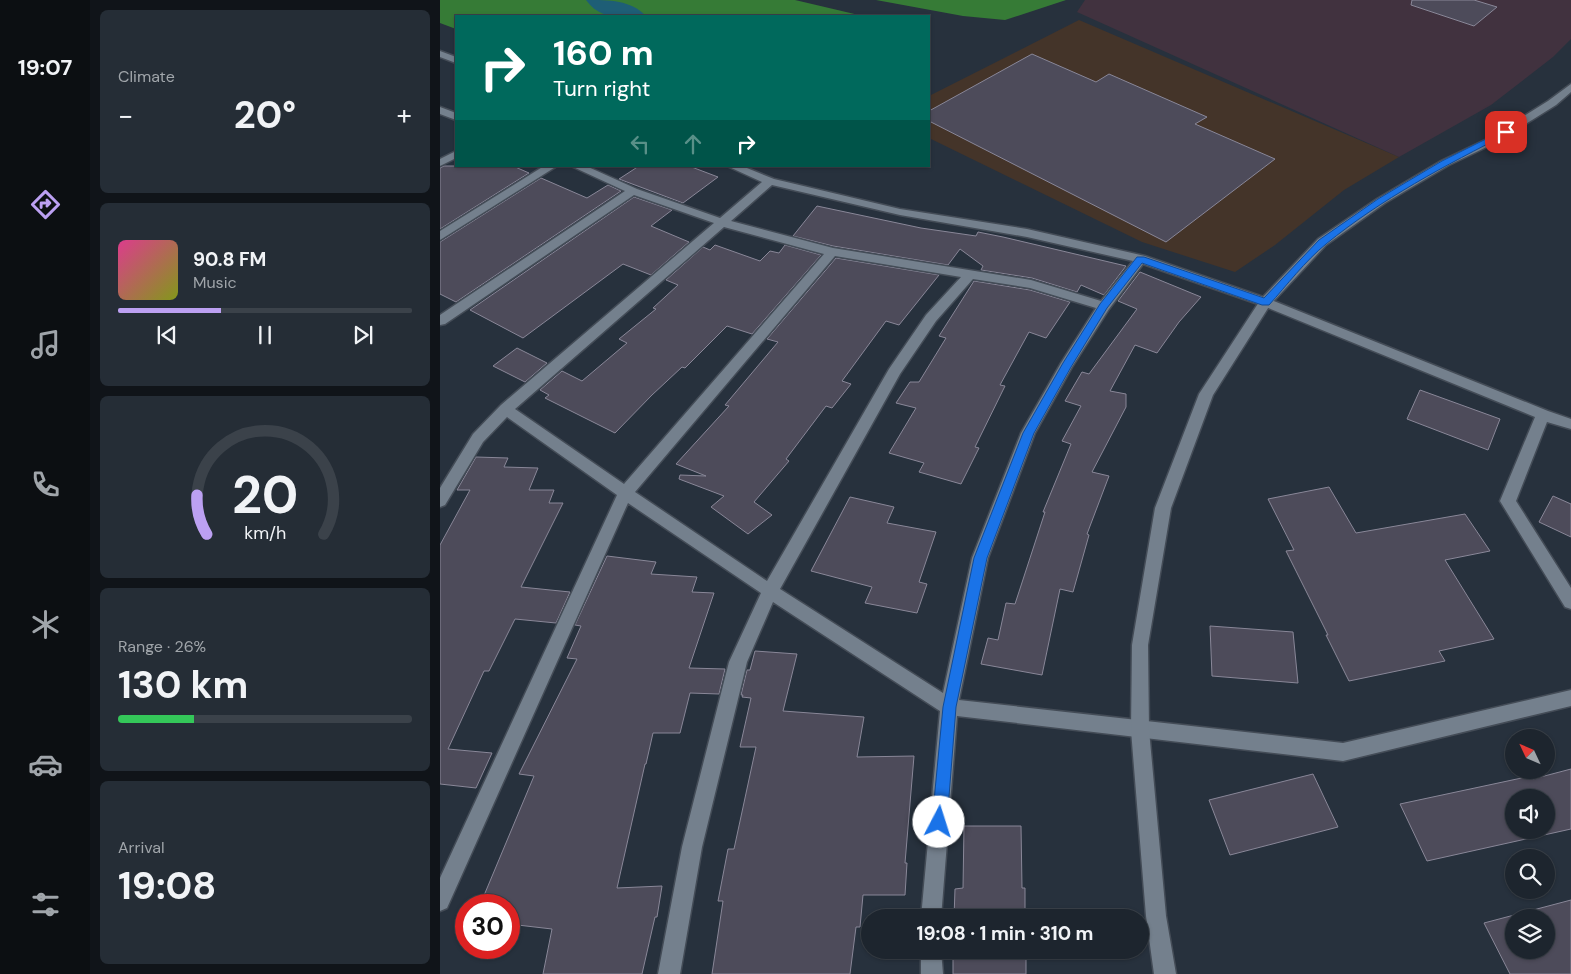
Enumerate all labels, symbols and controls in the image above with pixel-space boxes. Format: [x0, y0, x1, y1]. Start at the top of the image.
text: 160 m [553, 30, 654, 76]
icon: right [470, 35, 535, 100]
text: 19:07 [18, 53, 72, 82]
text: Climate [118, 66, 175, 87]
text: Turn right [553, 74, 650, 103]
text: 20° [234, 90, 296, 140]
text: − [118, 97, 133, 134]
text: + [397, 97, 412, 134]
pin [1485, 111, 1527, 153]
icon: arrive [1492, 118, 1520, 146]
icon: left [626, 130, 654, 158]
icon: ahead [679, 130, 707, 158]
icon: right [732, 130, 760, 158]
icon: directions [28, 187, 63, 222]
text: 90.8 FM [193, 247, 266, 272]
text: Music [193, 272, 237, 293]
icon: previous [153, 321, 181, 349]
icon: pause [251, 321, 279, 349]
icon: next [349, 321, 377, 349]
icon: music [28, 327, 63, 362]
text: 20 [232, 461, 298, 529]
icon: phone [28, 467, 63, 502]
text: km/h [244, 521, 286, 545]
icon: climate [28, 607, 63, 642]
text: Range · 26% [118, 636, 206, 657]
text: 130 km [118, 660, 248, 710]
north arrow [1505, 729, 1555, 779]
map controls [1505, 729, 1555, 959]
icon: car [28, 747, 63, 782]
button: sound [1505, 789, 1555, 839]
position arrow [912, 795, 964, 847]
text: Arrival [118, 837, 165, 858]
button: search [1505, 849, 1555, 899]
text: 19:08 [118, 861, 216, 911]
icon: filters [28, 887, 63, 922]
speed limit sign: 30 [455, 894, 520, 959]
button: layers [1505, 909, 1555, 959]
text: 19:08 · 1 min · 310 m [917, 921, 1093, 946]

